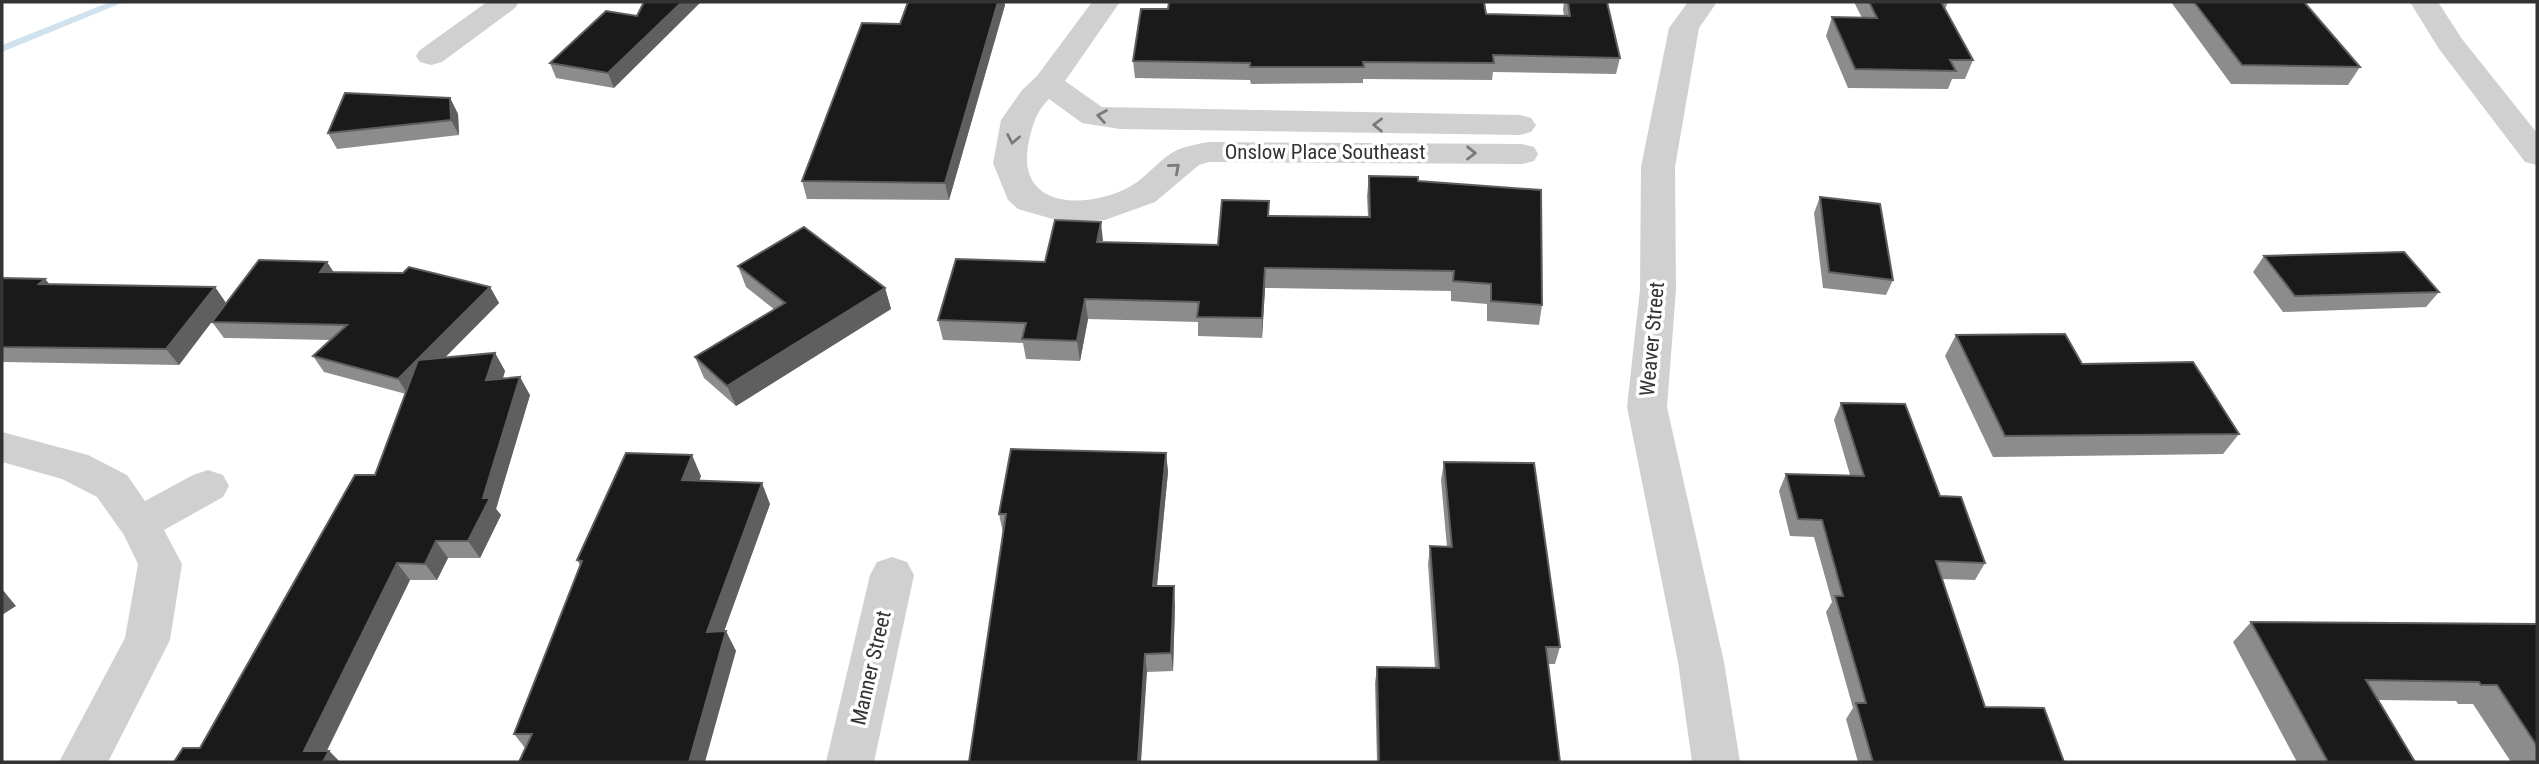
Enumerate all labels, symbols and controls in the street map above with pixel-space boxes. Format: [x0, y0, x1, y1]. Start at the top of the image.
one-way arrow [1096, 109, 1108, 124]
one-way arrow [1372, 117, 1383, 133]
one-way arrow [1007, 133, 1022, 145]
street label: Onslow Place Southeast [1225, 140, 1425, 164]
one-way arrow [1466, 146, 1477, 161]
one-way arrow [1167, 164, 1180, 176]
street label: Weaver Street [1635, 281, 1669, 397]
street label: Manner Street [846, 609, 896, 727]

